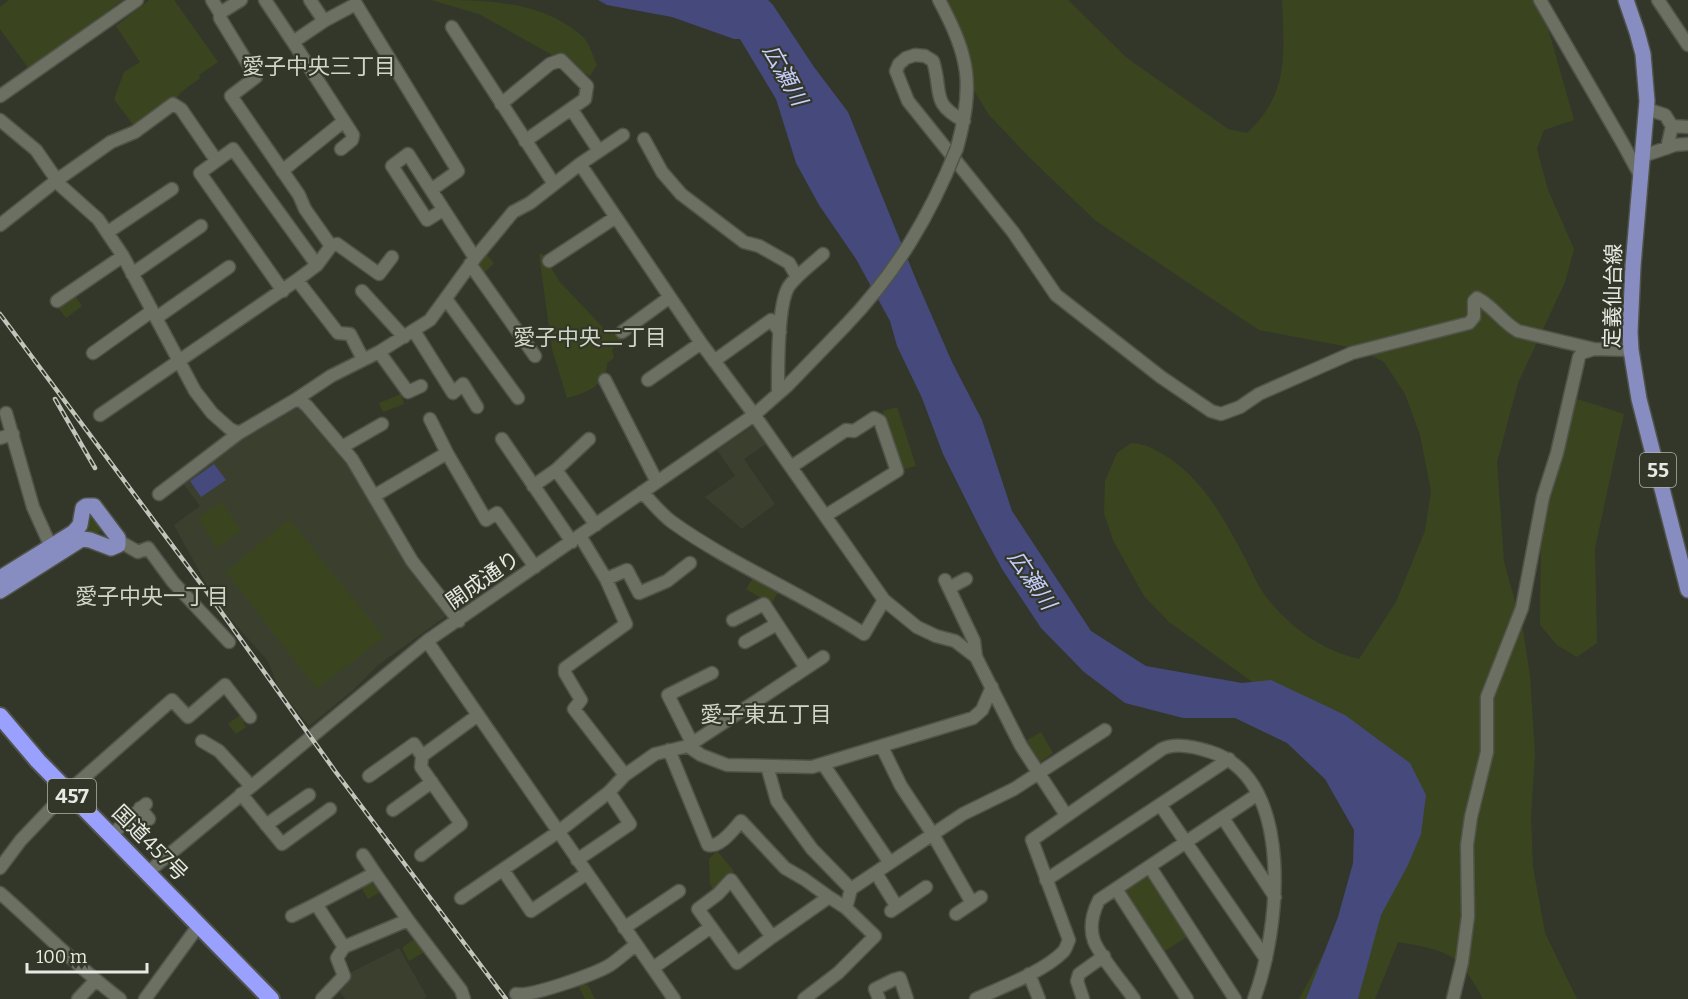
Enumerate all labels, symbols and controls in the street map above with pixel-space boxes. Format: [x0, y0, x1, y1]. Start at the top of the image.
water label: 広瀬川 [757, 40, 814, 112]
district label: 愛子中央三丁目 [242, 53, 396, 80]
street label: 定義仙台線 [1599, 243, 1627, 349]
district label: 愛子中央二丁目 [513, 324, 667, 351]
road number: 55 [1640, 453, 1676, 487]
street label: 開成通り [441, 545, 525, 615]
water label: 広瀬川 [1002, 545, 1063, 617]
district label: 愛子中央一丁目 [75, 583, 229, 610]
district label: 愛子東五丁目 [700, 701, 832, 728]
road number: 457 [48, 779, 96, 813]
street label: 国道457号 [107, 800, 193, 886]
scale bar [27, 936, 147, 974]
text: 100 m [36, 946, 87, 968]

